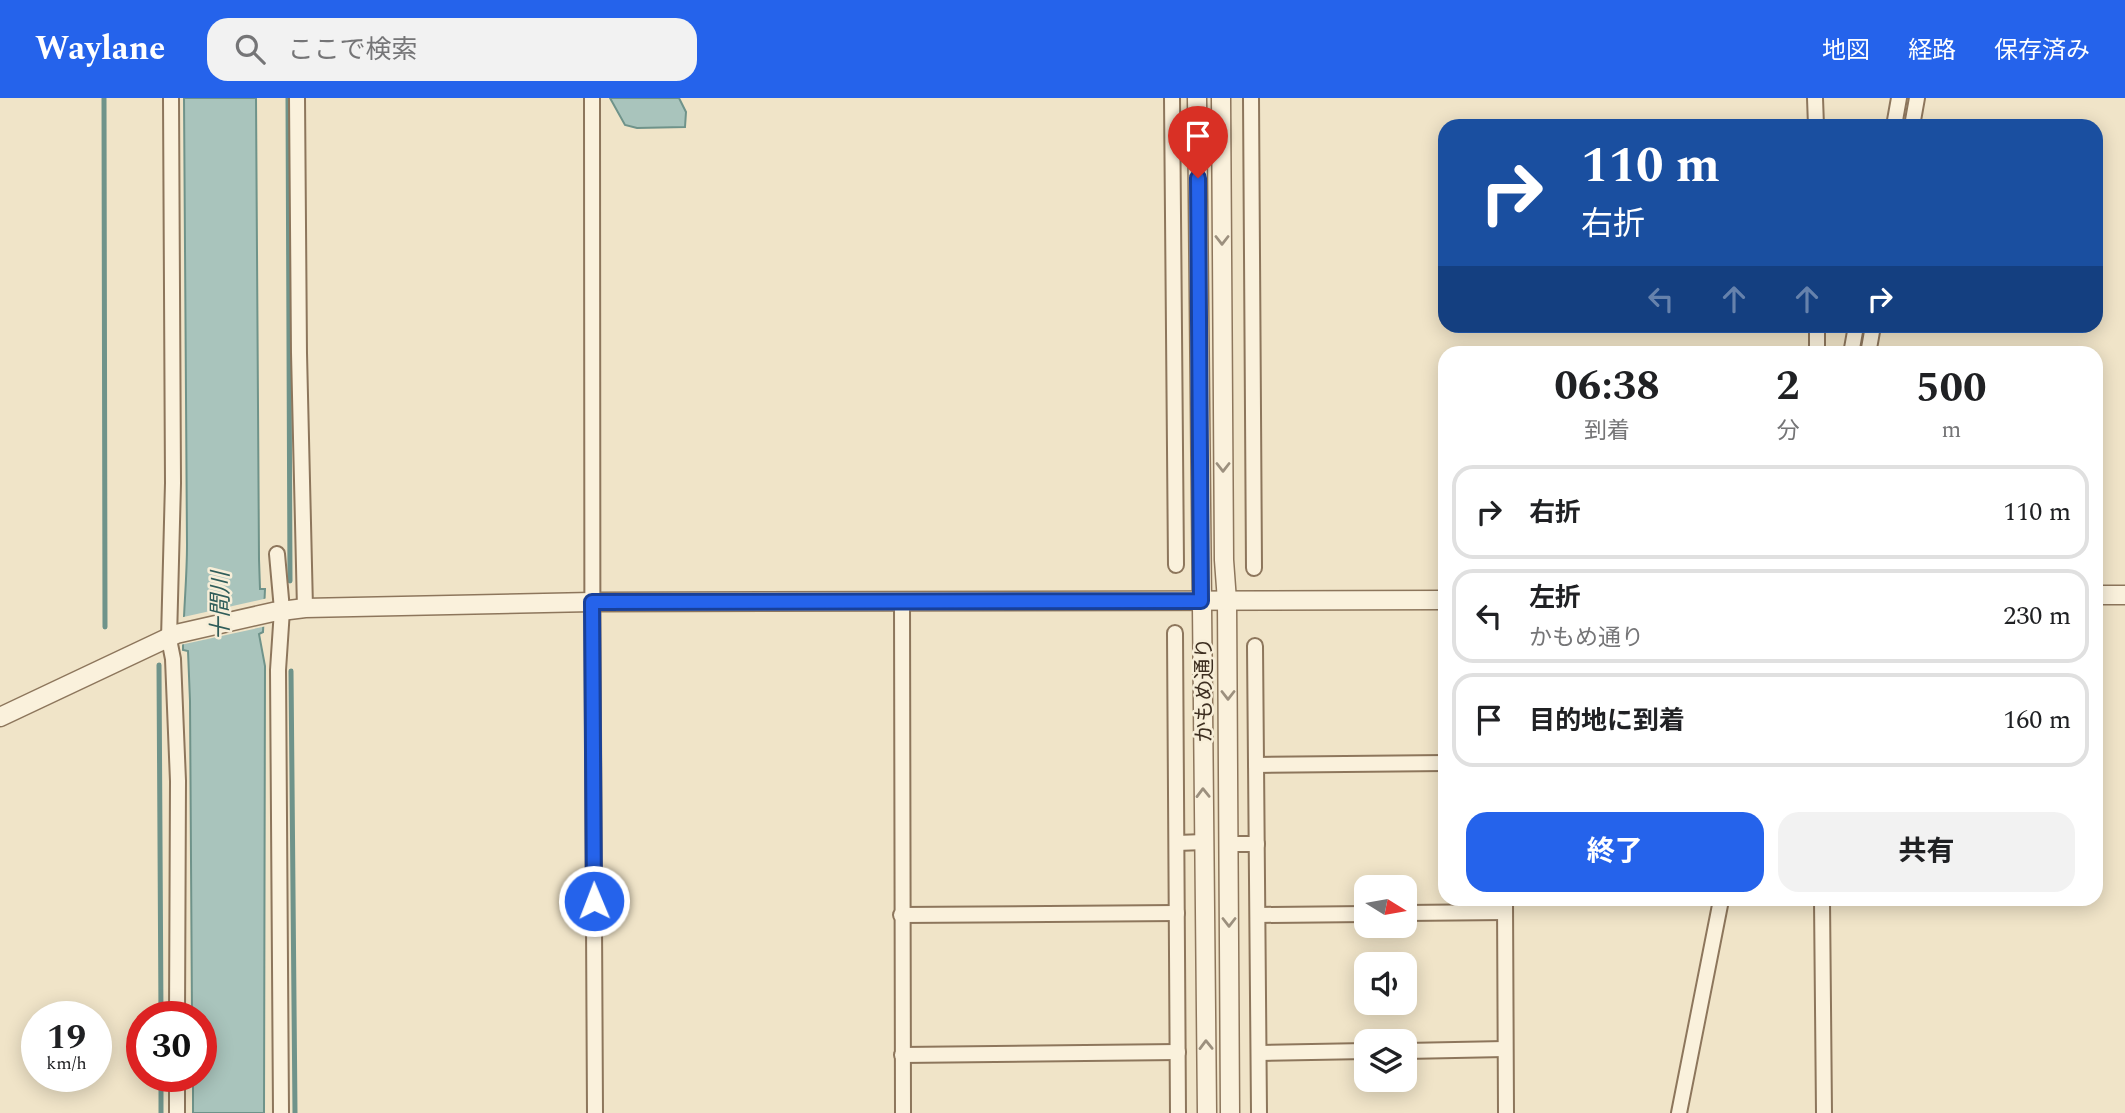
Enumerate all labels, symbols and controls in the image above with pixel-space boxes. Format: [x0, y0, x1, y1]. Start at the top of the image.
search box [207, 18, 697, 81]
text: Waylane [35, 24, 165, 74]
icon: search [231, 30, 269, 68]
text: ここで検索 [287, 30, 418, 70]
text: 地図 [1822, 33, 1870, 69]
text: 経路 [1908, 33, 1956, 69]
text: 保存済み [1994, 33, 2090, 69]
pin [1168, 106, 1228, 178]
icon: arrive [1179, 117, 1217, 155]
text: 110 m [1581, 129, 1720, 204]
icon: right [1466, 147, 1557, 238]
text: 右折 [1581, 200, 1645, 249]
one-way arrow [1214, 235, 1230, 245]
icon: left [1642, 280, 1680, 318]
icon: ahead [1715, 280, 1753, 318]
icon: ahead [1788, 280, 1826, 318]
icon: right [1861, 280, 1899, 318]
text: 06:38 [1554, 355, 1660, 418]
text: 2 [1776, 355, 1800, 418]
text: 500 [1916, 357, 1987, 420]
text: m [1941, 413, 1961, 448]
text: 到着 [1584, 414, 1630, 449]
text: 分 [1776, 414, 1799, 449]
one-way arrow [1215, 462, 1231, 473]
text: 110 m [2003, 492, 2071, 532]
icon: right [1470, 493, 1508, 531]
text: 右折 [1529, 493, 1581, 533]
water label: 十間川 [204, 569, 239, 641]
text: 左折 [1529, 578, 1581, 618]
text: 230 m [2003, 596, 2071, 636]
icon: left [1470, 597, 1508, 635]
text: かもめ通り [1529, 621, 1644, 656]
street label: かもめ通り [1189, 638, 1221, 743]
one-way arrow [1220, 690, 1236, 700]
text: 160 m [2003, 700, 2071, 740]
icon: arrive [1470, 701, 1508, 739]
text: 目的地に到着 [1529, 701, 1685, 741]
one-way arrow [1196, 787, 1211, 798]
button: 終了 [1466, 812, 1764, 892]
button: 共有 [1778, 812, 2075, 892]
position arrow [557, 864, 631, 938]
north arrow [1354, 875, 1418, 938]
map controls [1354, 875, 1417, 1092]
one-way arrow [1221, 917, 1237, 928]
button: sound [1354, 952, 1417, 1015]
speed limit sign: 30 [126, 1001, 217, 1092]
text: 19 [47, 1011, 86, 1064]
button: layers [1354, 1029, 1417, 1092]
one-way arrow [1199, 1039, 1214, 1050]
text: km/h [46, 1050, 87, 1077]

